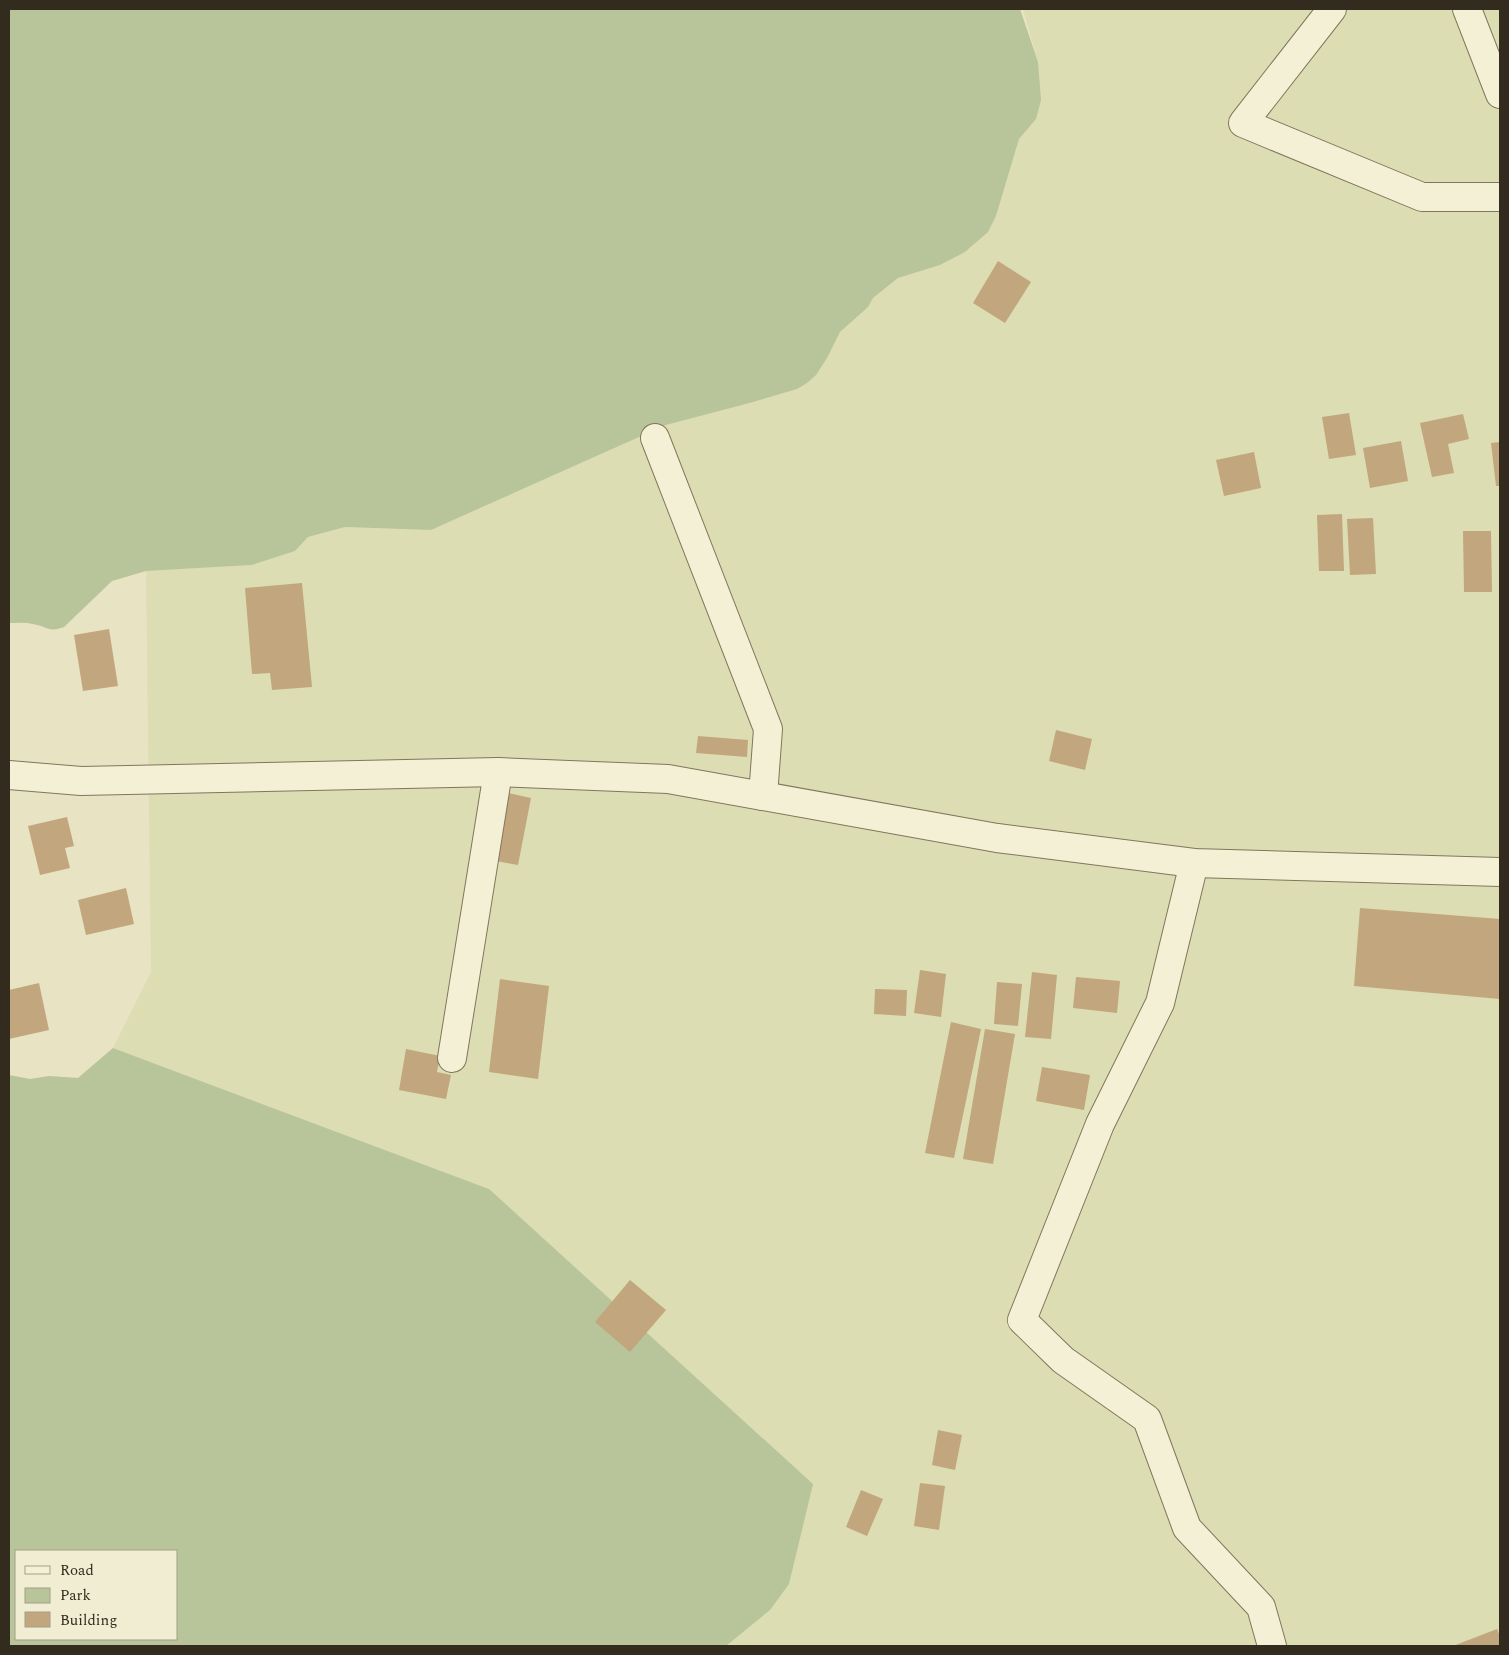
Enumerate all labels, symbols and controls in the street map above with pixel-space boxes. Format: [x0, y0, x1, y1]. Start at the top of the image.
legend [15, 1550, 178, 1640]
text: Road [60, 1559, 94, 1582]
text: Park [60, 1584, 91, 1607]
text: Building [60, 1609, 117, 1632]

